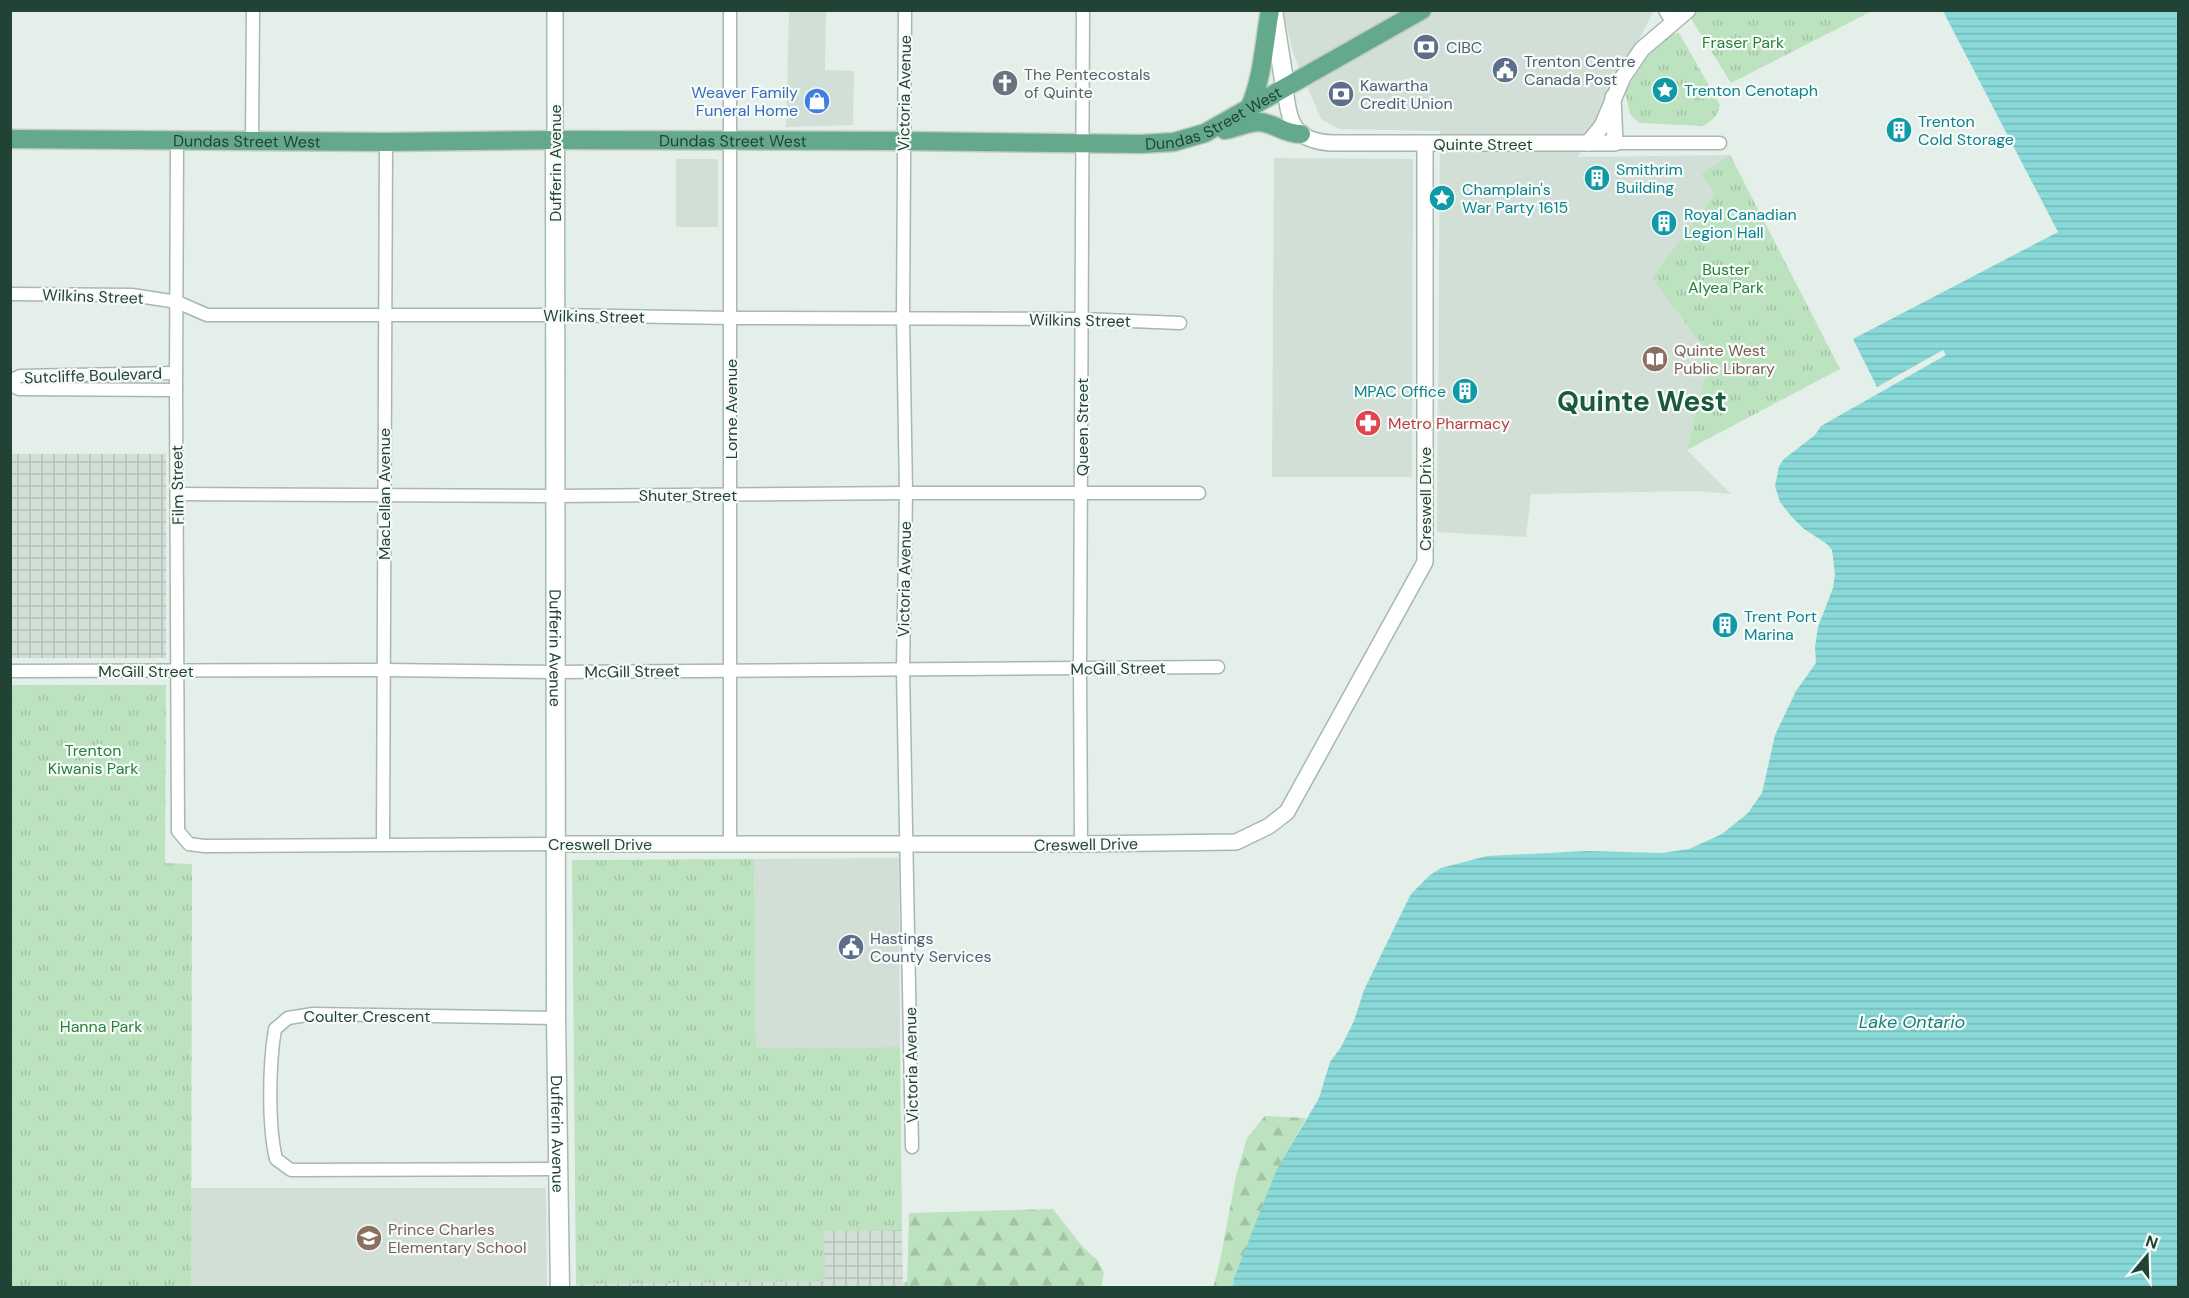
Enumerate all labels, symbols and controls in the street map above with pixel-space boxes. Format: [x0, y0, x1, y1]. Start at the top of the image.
bank icon: CIBC [1411, 32, 1441, 62]
park label: Fraser Park [1702, 32, 1784, 53]
street label: Victoria Avenue [893, 35, 916, 151]
place label: CIBC [1446, 37, 1482, 58]
place label: Trenton Centre Canada Post [1524, 51, 1636, 90]
public building icon: Trenton Centre Canada Post [1490, 55, 1520, 85]
place label: The Pentecostals of Quinte [1024, 64, 1151, 103]
church icon: The Pentecostals of Quinte [990, 68, 1020, 98]
place label: Kawartha Credit Union [1360, 75, 1453, 114]
place icon: Trenton Cenotaph [1650, 75, 1680, 105]
bank icon: Kawartha Credit Union [1326, 79, 1356, 109]
place label: Trenton Cenotaph [1684, 80, 1818, 101]
place label: Weaver Family Funeral Home [691, 82, 798, 121]
street label: Dundas Street West [1144, 82, 1286, 155]
shop icon: Weaver Family Funeral Home [802, 86, 832, 116]
street label: Dufferin Avenue [545, 104, 566, 222]
place label: Trenton Cold Storage [1918, 111, 2014, 150]
building icon: Trenton Cold Storage [1884, 115, 1914, 145]
street label: Dundas Street West [173, 130, 321, 152]
street label: Dundas Street West [659, 130, 807, 152]
street label: Quinte Street [1433, 134, 1533, 155]
place label: Smithrim Building [1616, 159, 1683, 198]
building icon: Smithrim Building [1582, 163, 1612, 193]
place label: Champlain's War Party 1615 [1462, 179, 1568, 218]
place icon: Champlain's War Party 1615 [1427, 183, 1457, 213]
place label: Royal Canadian Legion Hall [1684, 204, 1797, 243]
building icon: Royal Canadian Legion Hall [1649, 208, 1679, 238]
park label: Buster Alyea Park [1688, 259, 1764, 298]
street label: Wilkins Street [42, 284, 144, 309]
street label: Wilkins Street [543, 305, 645, 328]
street label: Wilkins Street [1029, 309, 1131, 332]
place label: Quinte West Public Library [1674, 340, 1775, 379]
library icon: Quinte West Public Library [1640, 344, 1670, 374]
street label: Lorne Avenue [721, 359, 742, 459]
street label: Sutcliffe Boulevard [24, 363, 162, 388]
building icon: MPAC Office [1450, 376, 1480, 406]
street label: Queen Street [1072, 378, 1093, 476]
place label: MPAC Office [1354, 381, 1446, 402]
district label: Quinte West [1557, 383, 1727, 420]
pharmacy icon: Metro Pharmacy [1353, 408, 1383, 438]
place label: Metro Pharmacy [1388, 413, 1510, 434]
street label: MacLellan Avenue [374, 428, 395, 560]
street label: Film Street [166, 445, 189, 525]
street label: Creswell Drive [1415, 447, 1436, 551]
street label: Shuter Street [639, 485, 737, 506]
street label: Victoria Avenue [893, 521, 916, 637]
street label: Dufferin Avenue [545, 589, 566, 707]
place label: Trent Port Marina [1744, 606, 1817, 645]
building icon: Trent Port Marina [1710, 610, 1740, 640]
street label: McGill Street [1070, 657, 1166, 680]
street label: McGill Street [584, 660, 680, 683]
street label: McGill Street [98, 661, 194, 682]
park label: Trenton Kiwanis Park [48, 740, 138, 779]
street label: Creswell Drive [1034, 833, 1138, 856]
street label: Creswell Drive [548, 834, 652, 855]
place label: Hastings County Services [870, 928, 992, 967]
public building icon: Hastings County Services [836, 932, 866, 962]
street label: Coulter Crescent [304, 1006, 430, 1027]
street label: Victoria Avenue [900, 1007, 923, 1123]
water label: Lake Ontario [1859, 1010, 1965, 1034]
park label: Hanna Park [60, 1016, 142, 1037]
street label: Dufferin Avenue [546, 1075, 569, 1193]
place label: Prince Charles Elementary School [388, 1219, 526, 1258]
school or university icon: Prince Charles Elementary School [354, 1223, 384, 1253]
north arrow [2117, 1226, 2177, 1286]
text: N [2143, 1230, 2161, 1254]

